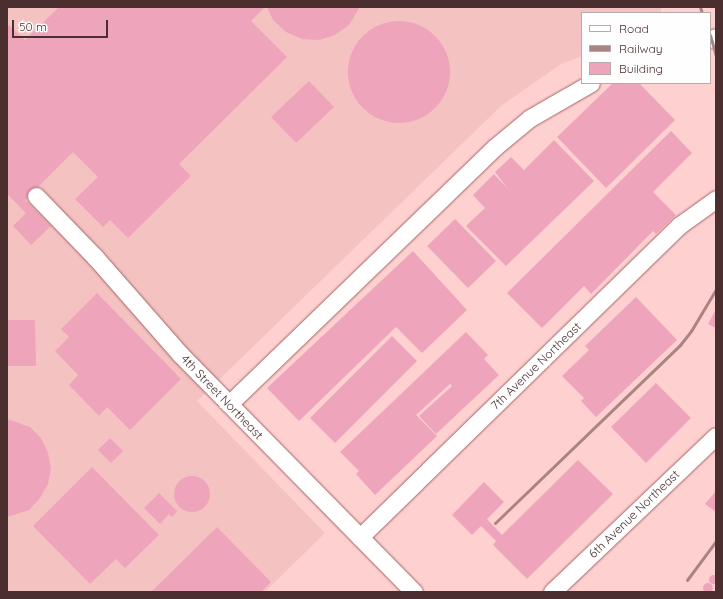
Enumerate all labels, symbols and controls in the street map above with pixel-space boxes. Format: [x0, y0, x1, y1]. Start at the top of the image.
scale bar [14, 12, 110, 38]
legend [581, 12, 711, 84]
text: 50 m [19, 19, 47, 34]
text: Road [619, 21, 649, 36]
text: Railway [619, 41, 663, 56]
text: Building [619, 61, 663, 76]
street label: 7th Avenue Northeast [488, 319, 584, 413]
street label: 4th Street Northeast [178, 352, 266, 442]
street label: 6th Avenue Northeast [586, 467, 682, 561]

